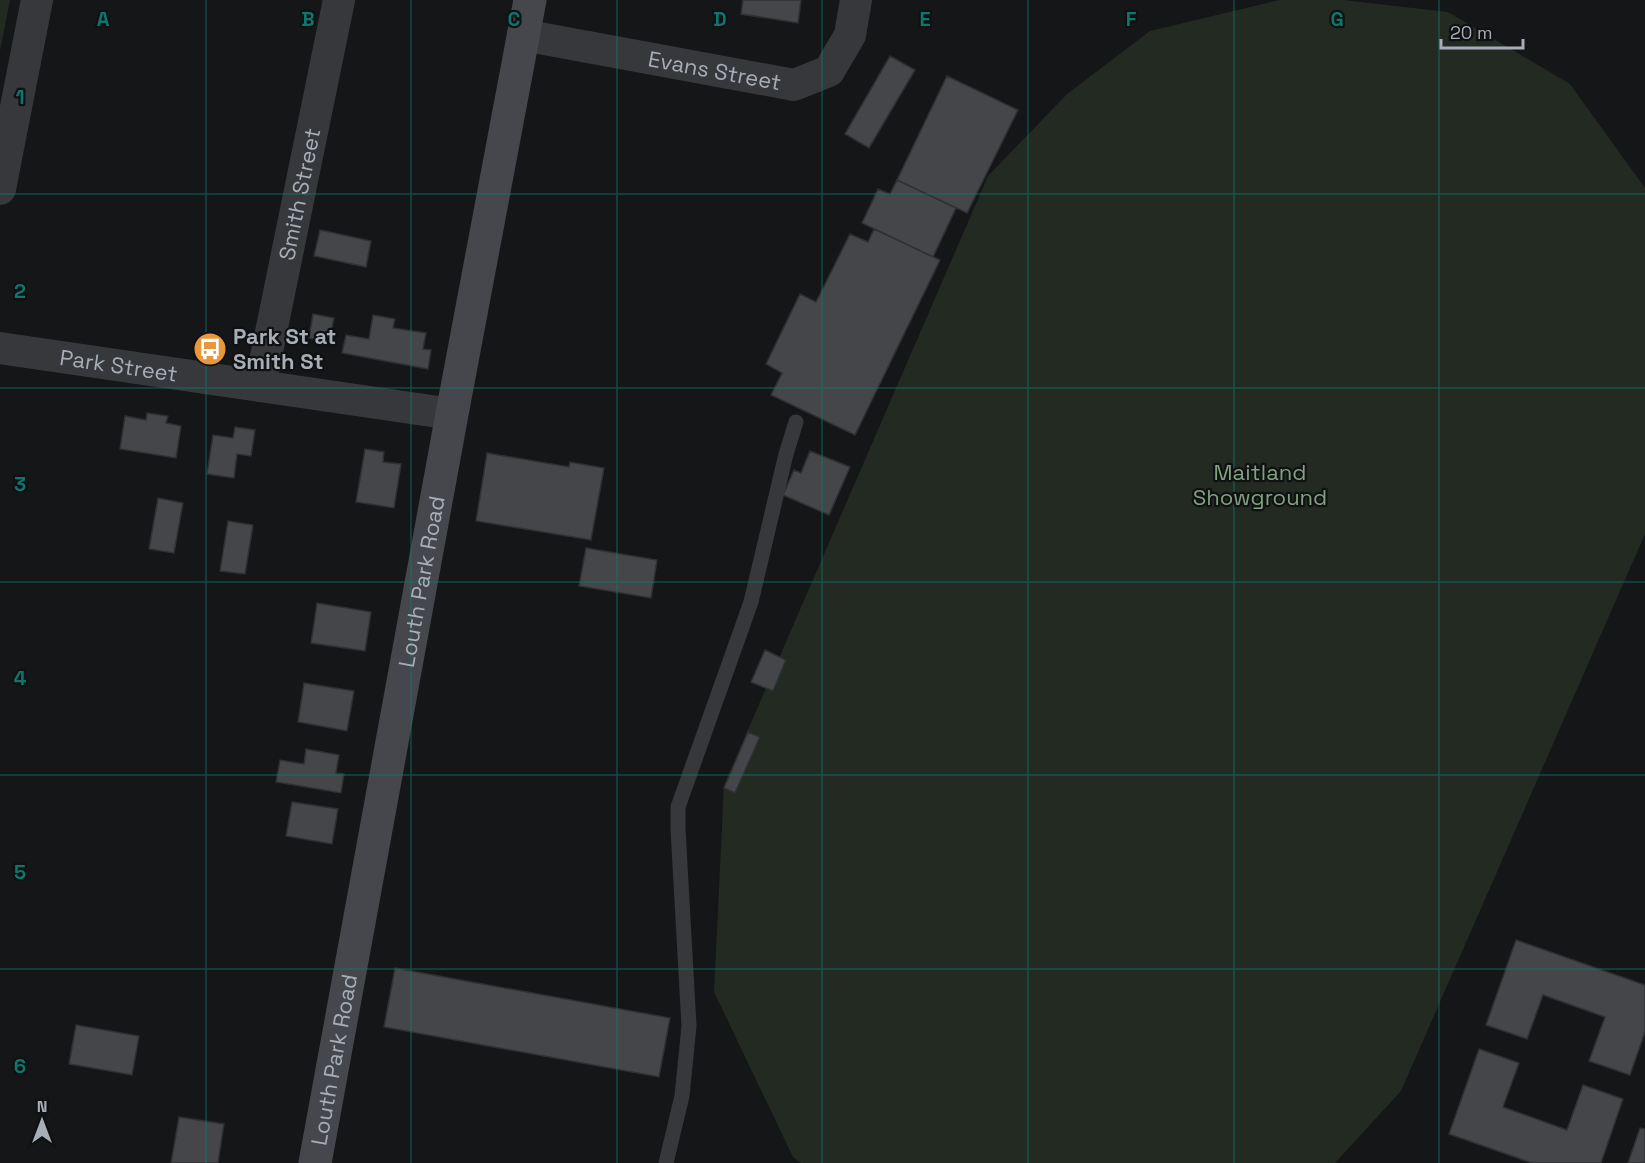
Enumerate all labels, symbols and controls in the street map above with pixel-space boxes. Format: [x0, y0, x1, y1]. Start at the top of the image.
text: A [97, 6, 110, 32]
text: B [301, 6, 315, 32]
text: C [508, 6, 521, 32]
text: D [713, 6, 727, 32]
text: E [919, 6, 931, 32]
text: F [1126, 6, 1137, 32]
text: G [1330, 6, 1344, 32]
scale bar [1441, 12, 1524, 50]
text: 20 m [1450, 21, 1493, 44]
street label: Evans Street [646, 44, 783, 96]
text: 1 [15, 84, 25, 110]
street label: Smith Street [272, 125, 326, 263]
text: 2 [14, 278, 26, 304]
place label: Park St at Smith St [233, 322, 336, 375]
bus stop icon: Park St at Smith St [192, 331, 228, 367]
street label: Park Street [58, 343, 180, 388]
park label: Maitland Showground [1193, 458, 1327, 511]
text: 3 [14, 471, 26, 497]
street label: Louth Park Road [392, 494, 451, 670]
text: 4 [14, 665, 27, 691]
text: 5 [14, 859, 26, 885]
street label: Louth Park Road [304, 972, 363, 1148]
text: 6 [14, 1053, 26, 1079]
north arrow [12, 1091, 72, 1151]
text: N [37, 1096, 47, 1117]

